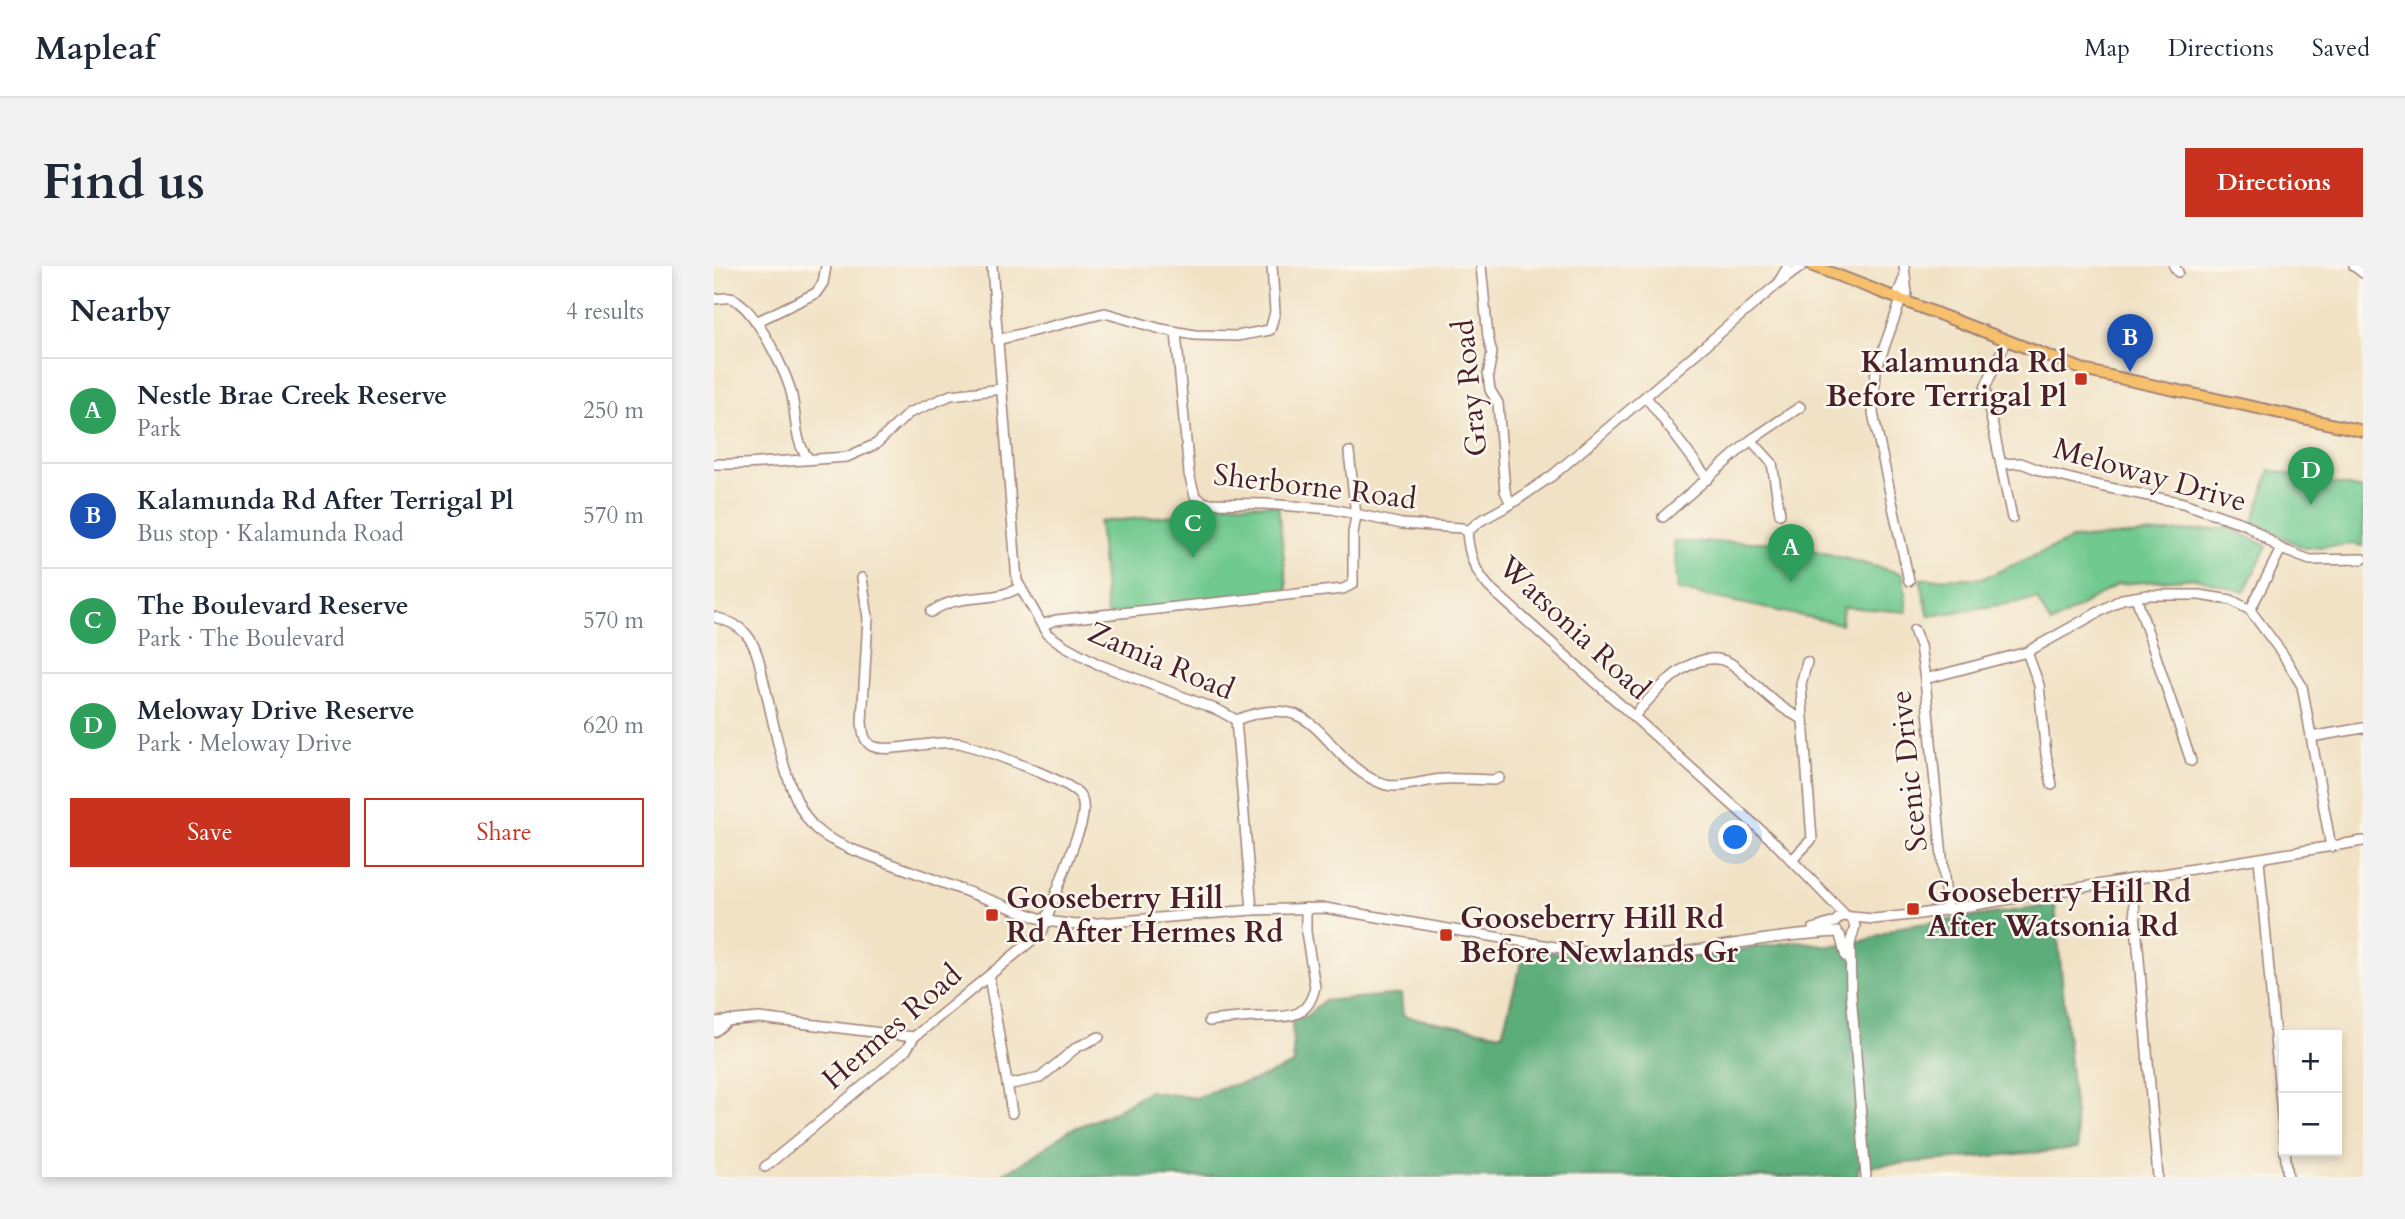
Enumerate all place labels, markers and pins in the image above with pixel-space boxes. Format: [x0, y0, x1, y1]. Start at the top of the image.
pin: B [2107, 314, 2153, 372]
place label: Kalamunda Rd Before Terrigal Pl [1826, 342, 2067, 417]
marker: Kalamunda Rd Before Terrigal Pl [2073, 371, 2089, 387]
pin: D [2288, 447, 2334, 505]
pin: C [1170, 500, 1216, 558]
pin: A [1768, 524, 1814, 582]
place label: Gooseberry Hill Rd After Watsonia Rd [1927, 872, 2191, 947]
place label: Gooseberry Hill Rd After Hermes Rd [1006, 878, 1283, 953]
place label: Gooseberry Hill Rd Before Newlands Gr [1460, 898, 1739, 973]
marker: Gooseberry Hill Rd After Watsonia Rd [1905, 901, 1921, 917]
marker: Gooseberry Hill Rd After Hermes Rd [984, 907, 1000, 923]
marker: Gooseberry Hill Rd Before Newlands Gr [1438, 927, 1454, 943]

